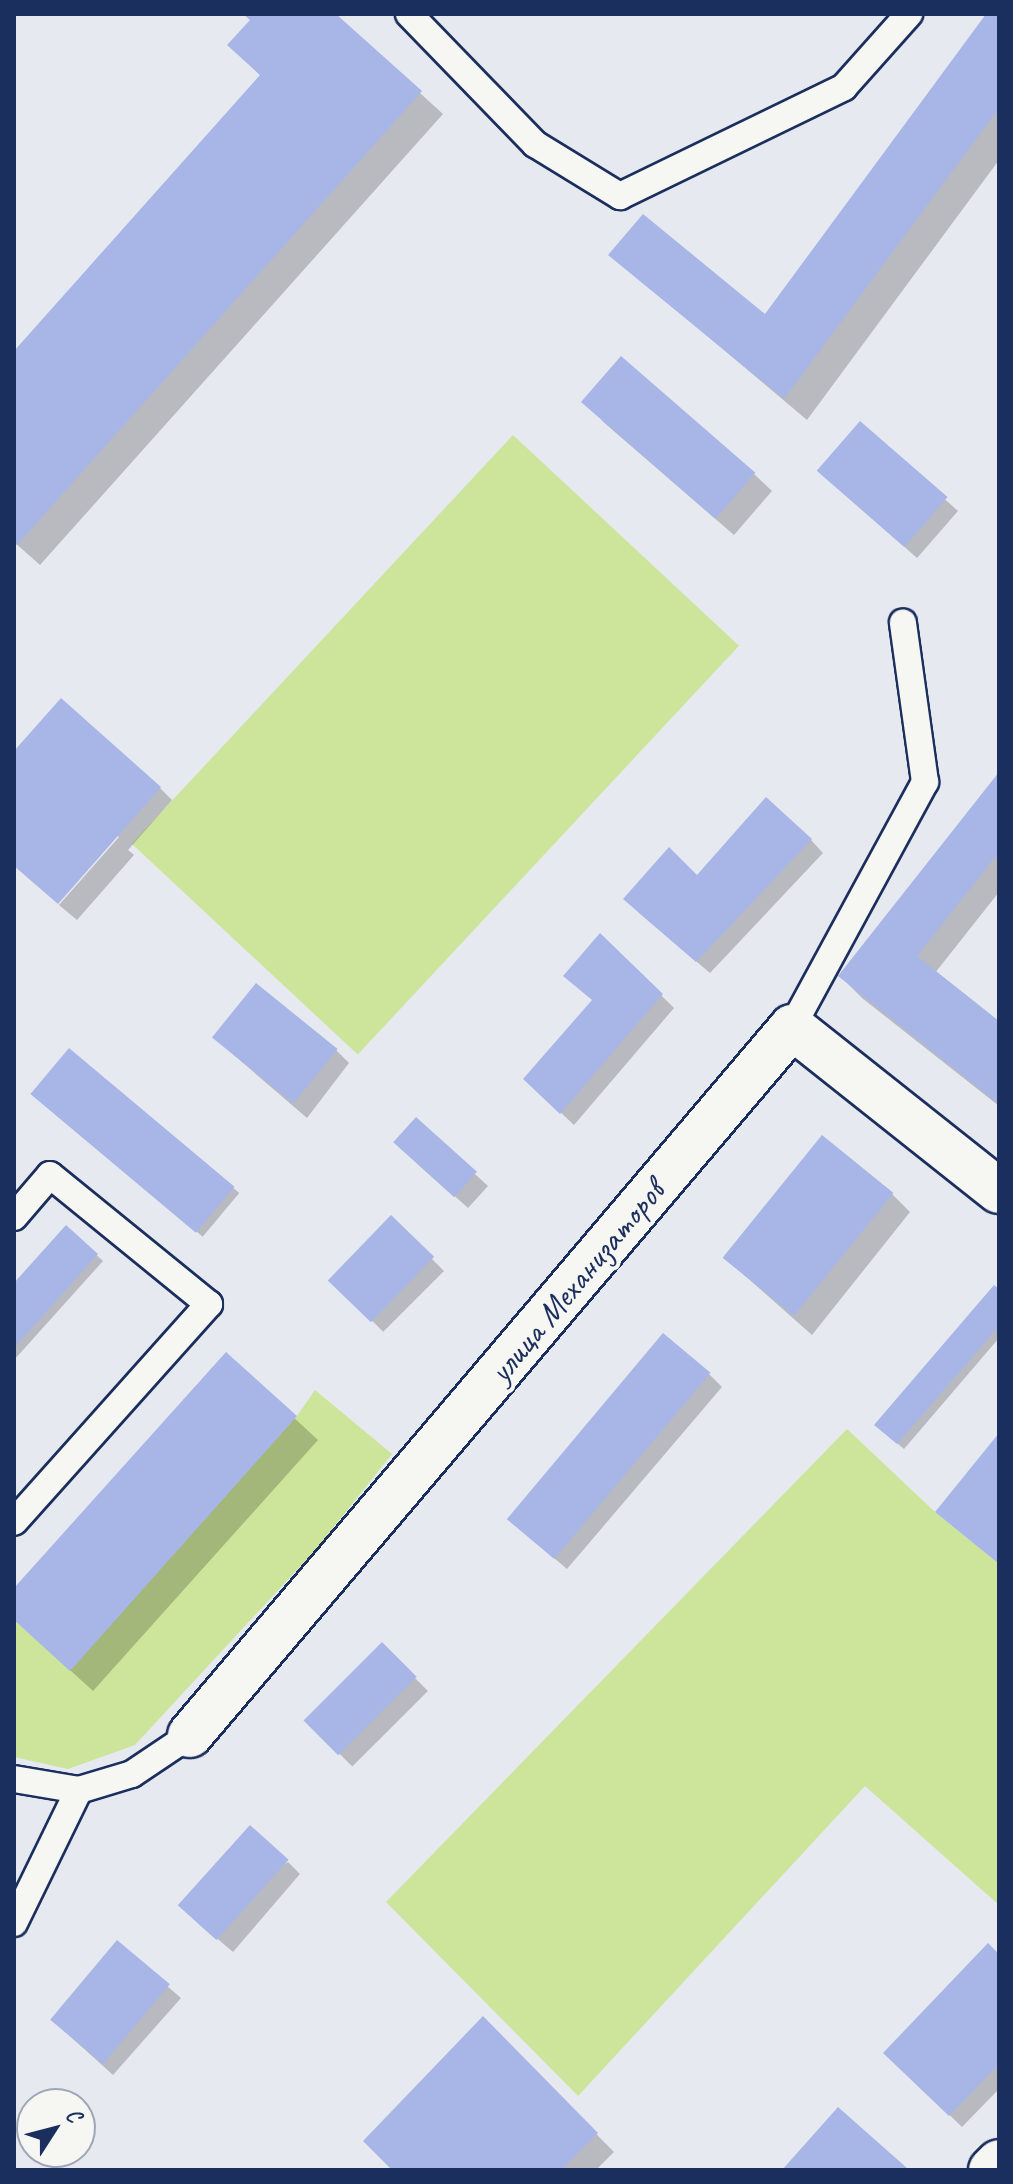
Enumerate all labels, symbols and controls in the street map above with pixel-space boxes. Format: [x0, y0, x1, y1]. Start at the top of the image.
street label: улица Механизаторов [480, 1173, 672, 1389]
north arrow [16, 2088, 96, 2168]
text: С [59, 2102, 88, 2128]

